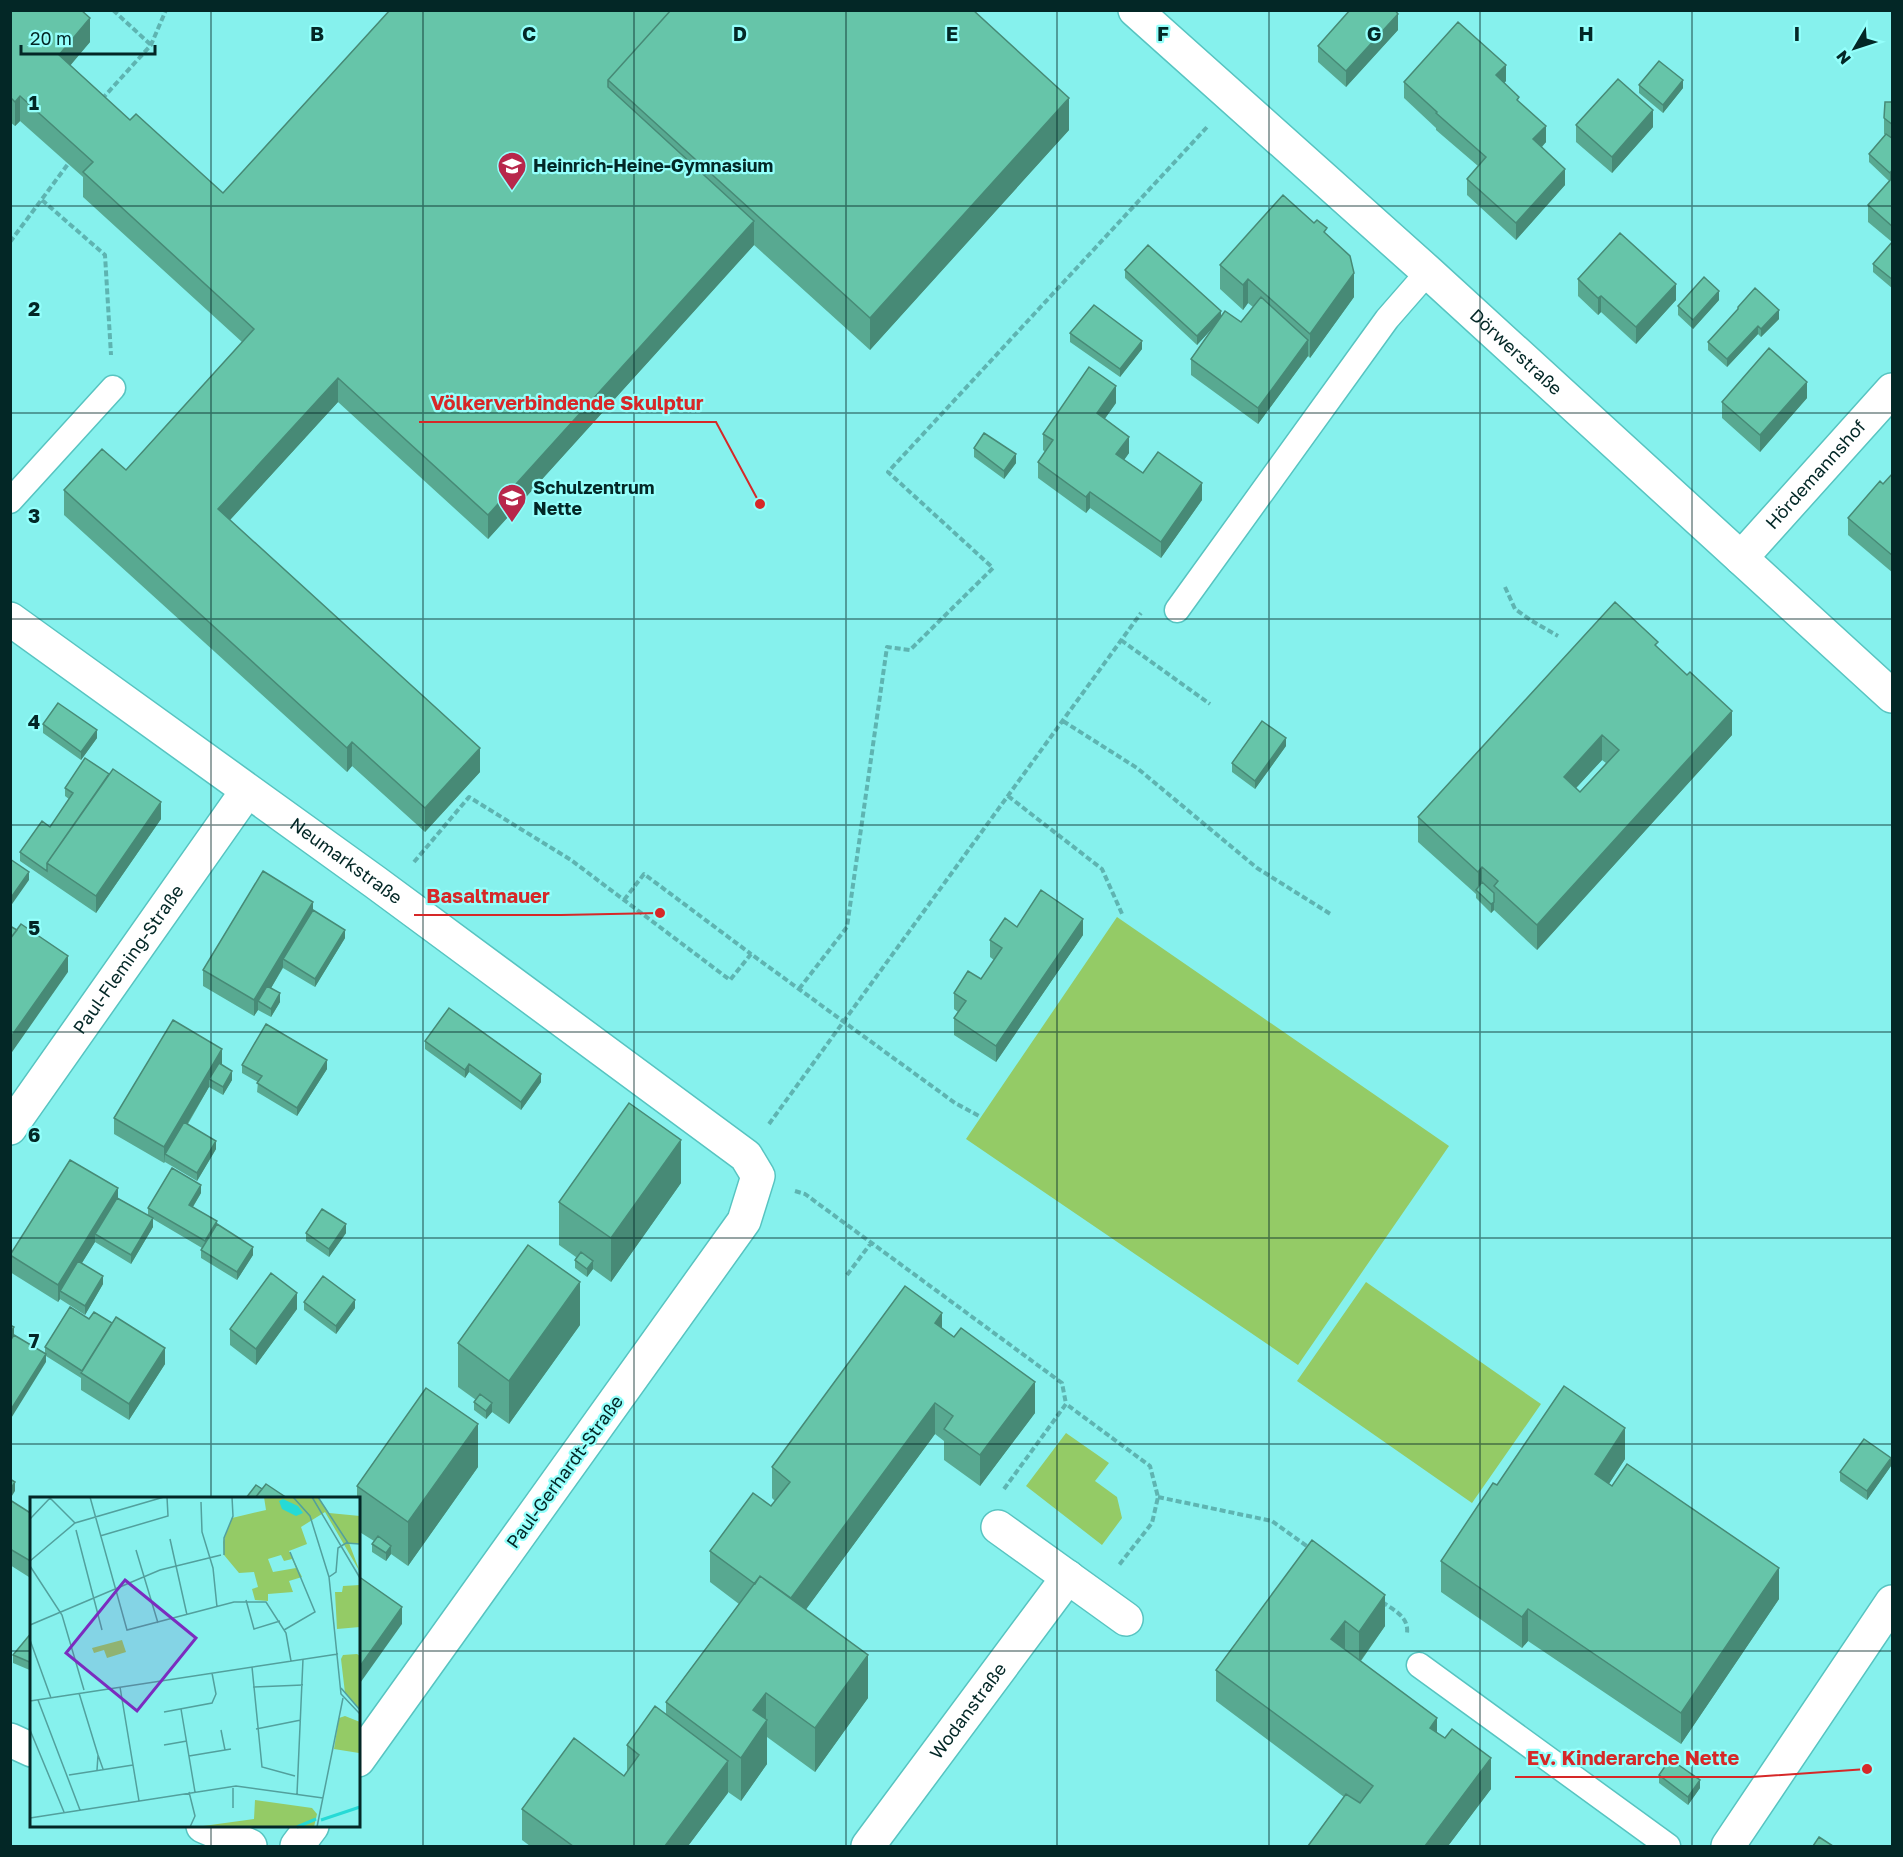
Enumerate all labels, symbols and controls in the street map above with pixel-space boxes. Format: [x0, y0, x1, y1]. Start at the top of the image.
scale bar [21, 18, 154, 56]
north arrow [1825, 18, 1885, 78]
text: B [310, 21, 324, 45]
text: C [522, 21, 536, 45]
text: D [733, 21, 747, 45]
text: E [946, 21, 958, 45]
text: F [1157, 21, 1169, 45]
text: G [1367, 21, 1381, 45]
text: H [1578, 21, 1594, 45]
text: I [1794, 21, 1800, 45]
text: 20 m [30, 27, 72, 49]
text: N [1832, 46, 1855, 68]
text: 1 [29, 90, 39, 114]
school or university icon: Heinrich-Heine-Gymnasium [496, 150, 528, 192]
place label: Heinrich-Heine-Gymnasium [533, 154, 773, 176]
text: 2 [28, 296, 40, 320]
street label: Dörwerstraße [1466, 304, 1567, 399]
callout: Völkerverbindende Skulptur [419, 384, 716, 422]
text: Völkerverbindende Skulptur [431, 390, 704, 414]
street label: Hördemannshof [1760, 415, 1870, 533]
place label: Schulzentrum Nette [533, 476, 655, 519]
school or university icon: Schulzentrum Nette [496, 482, 528, 524]
text: 3 [28, 503, 40, 527]
text: 4 [28, 709, 40, 733]
street label: Neumarkstraße [286, 812, 407, 908]
callout: Basaltmauer [414, 877, 561, 915]
street label: Paul-Fleming-Straße [68, 880, 188, 1038]
text: Basaltmauer [426, 883, 550, 907]
text: 5 [28, 915, 40, 939]
text: 6 [28, 1122, 40, 1146]
text: 7 [29, 1328, 40, 1352]
street label: Paul-Gerhardt-Straße [501, 1391, 627, 1552]
inset map [30, 1497, 360, 1827]
street label: Wodanstraße [924, 1658, 1010, 1763]
callout: Ev. Kinderarche Nette [1515, 1739, 1751, 1777]
text: Ev. Kinderarche Nette [1527, 1745, 1739, 1769]

